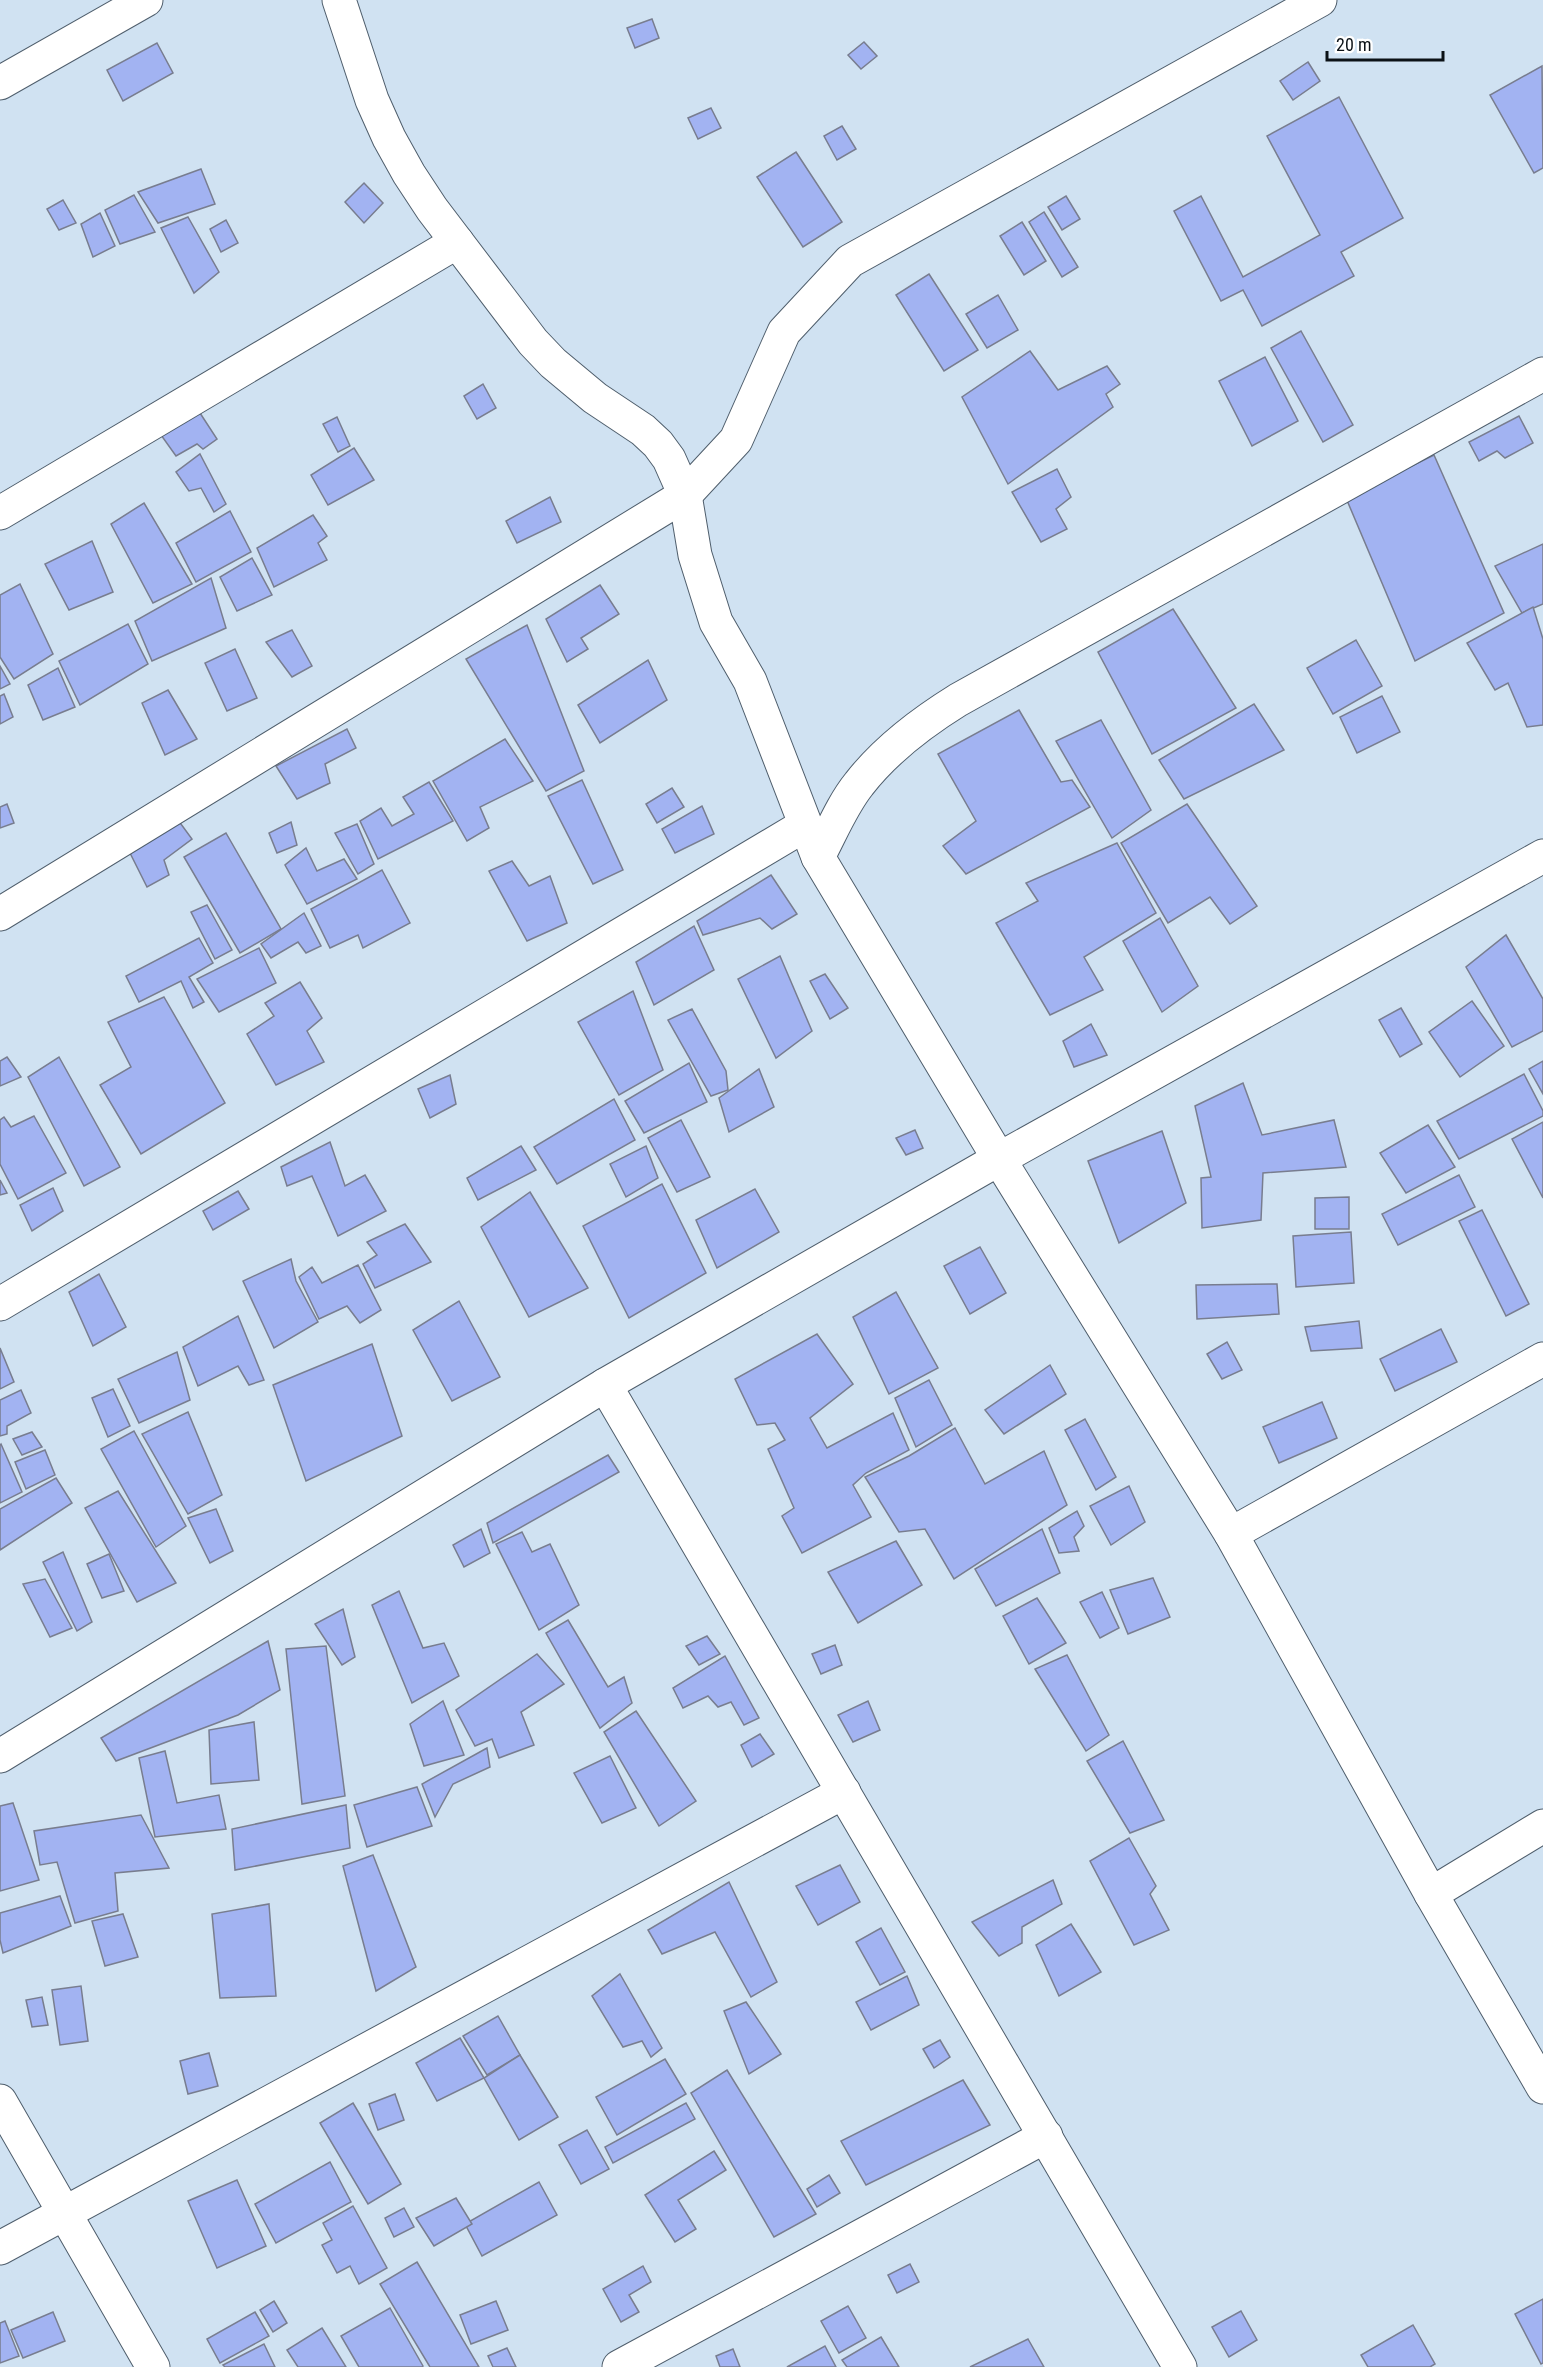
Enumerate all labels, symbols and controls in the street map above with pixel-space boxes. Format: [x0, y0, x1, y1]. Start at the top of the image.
scale bar [1327, 24, 1442, 62]
text: 20 m [1336, 34, 1371, 55]

